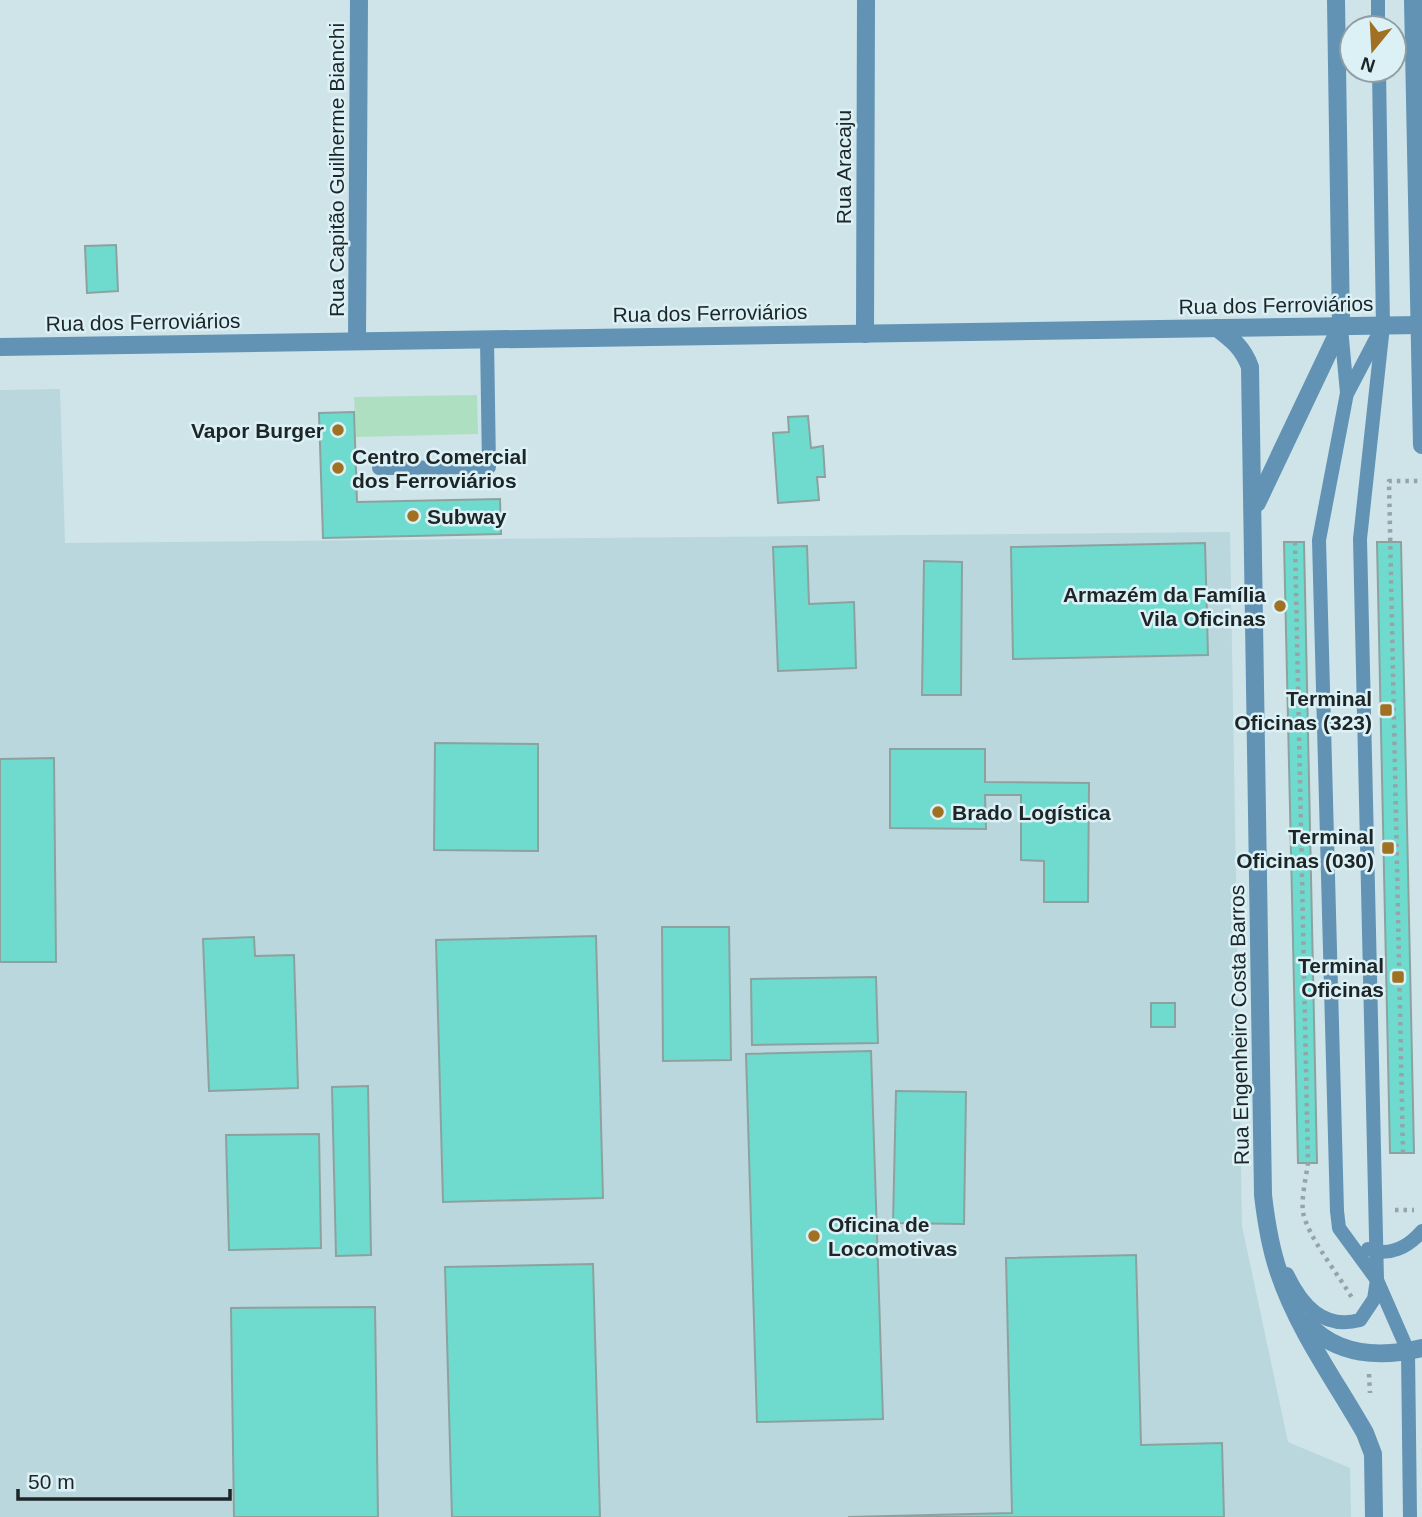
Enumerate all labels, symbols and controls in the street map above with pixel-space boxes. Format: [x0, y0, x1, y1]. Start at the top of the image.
north arrow [1338, 14, 1408, 84]
street label: Rua Capitão Guilherme Bianchi [325, 23, 348, 317]
text: N [1358, 53, 1378, 77]
street label: Rua Aracaju [832, 110, 855, 224]
street label: Rua dos Ferroviários [1178, 292, 1374, 318]
street label: Rua dos Ferroviários [612, 300, 808, 326]
street label: Rua dos Ferroviários [45, 309, 241, 335]
place label: Vapor Burger [191, 419, 324, 442]
marker: Vapor Burger [330, 422, 346, 438]
place label: Centro Comercial dos Ferroviários [352, 445, 527, 492]
marker: Centro Comercial dos Ferroviários [330, 460, 346, 476]
place label: Subway [427, 505, 507, 528]
marker: Subway [405, 508, 421, 524]
place label: Armazém da Família Vila Oficinas [1063, 583, 1266, 630]
marker: Armazém da Família Vila Oficinas [1272, 598, 1288, 614]
place label: Terminal Oficinas (323) [1234, 687, 1372, 734]
marker: Terminal Oficinas (323) [1378, 702, 1394, 718]
place label: Brado Logística [952, 801, 1111, 824]
marker: Brado Logística [930, 804, 946, 820]
place label: Terminal Oficinas (030) [1236, 825, 1374, 872]
marker: Terminal Oficinas (030) [1380, 840, 1396, 856]
street label: Rua Engenheiro Costa Barros [1225, 885, 1253, 1165]
place label: Terminal Oficinas [1298, 954, 1384, 1001]
marker: Terminal Oficinas [1390, 969, 1406, 985]
place label: Oficina de Locomotivas [828, 1213, 958, 1260]
marker: Oficina de Locomotivas [806, 1228, 822, 1244]
scale bar [18, 1458, 229, 1502]
text: 50 m [28, 1470, 75, 1493]

